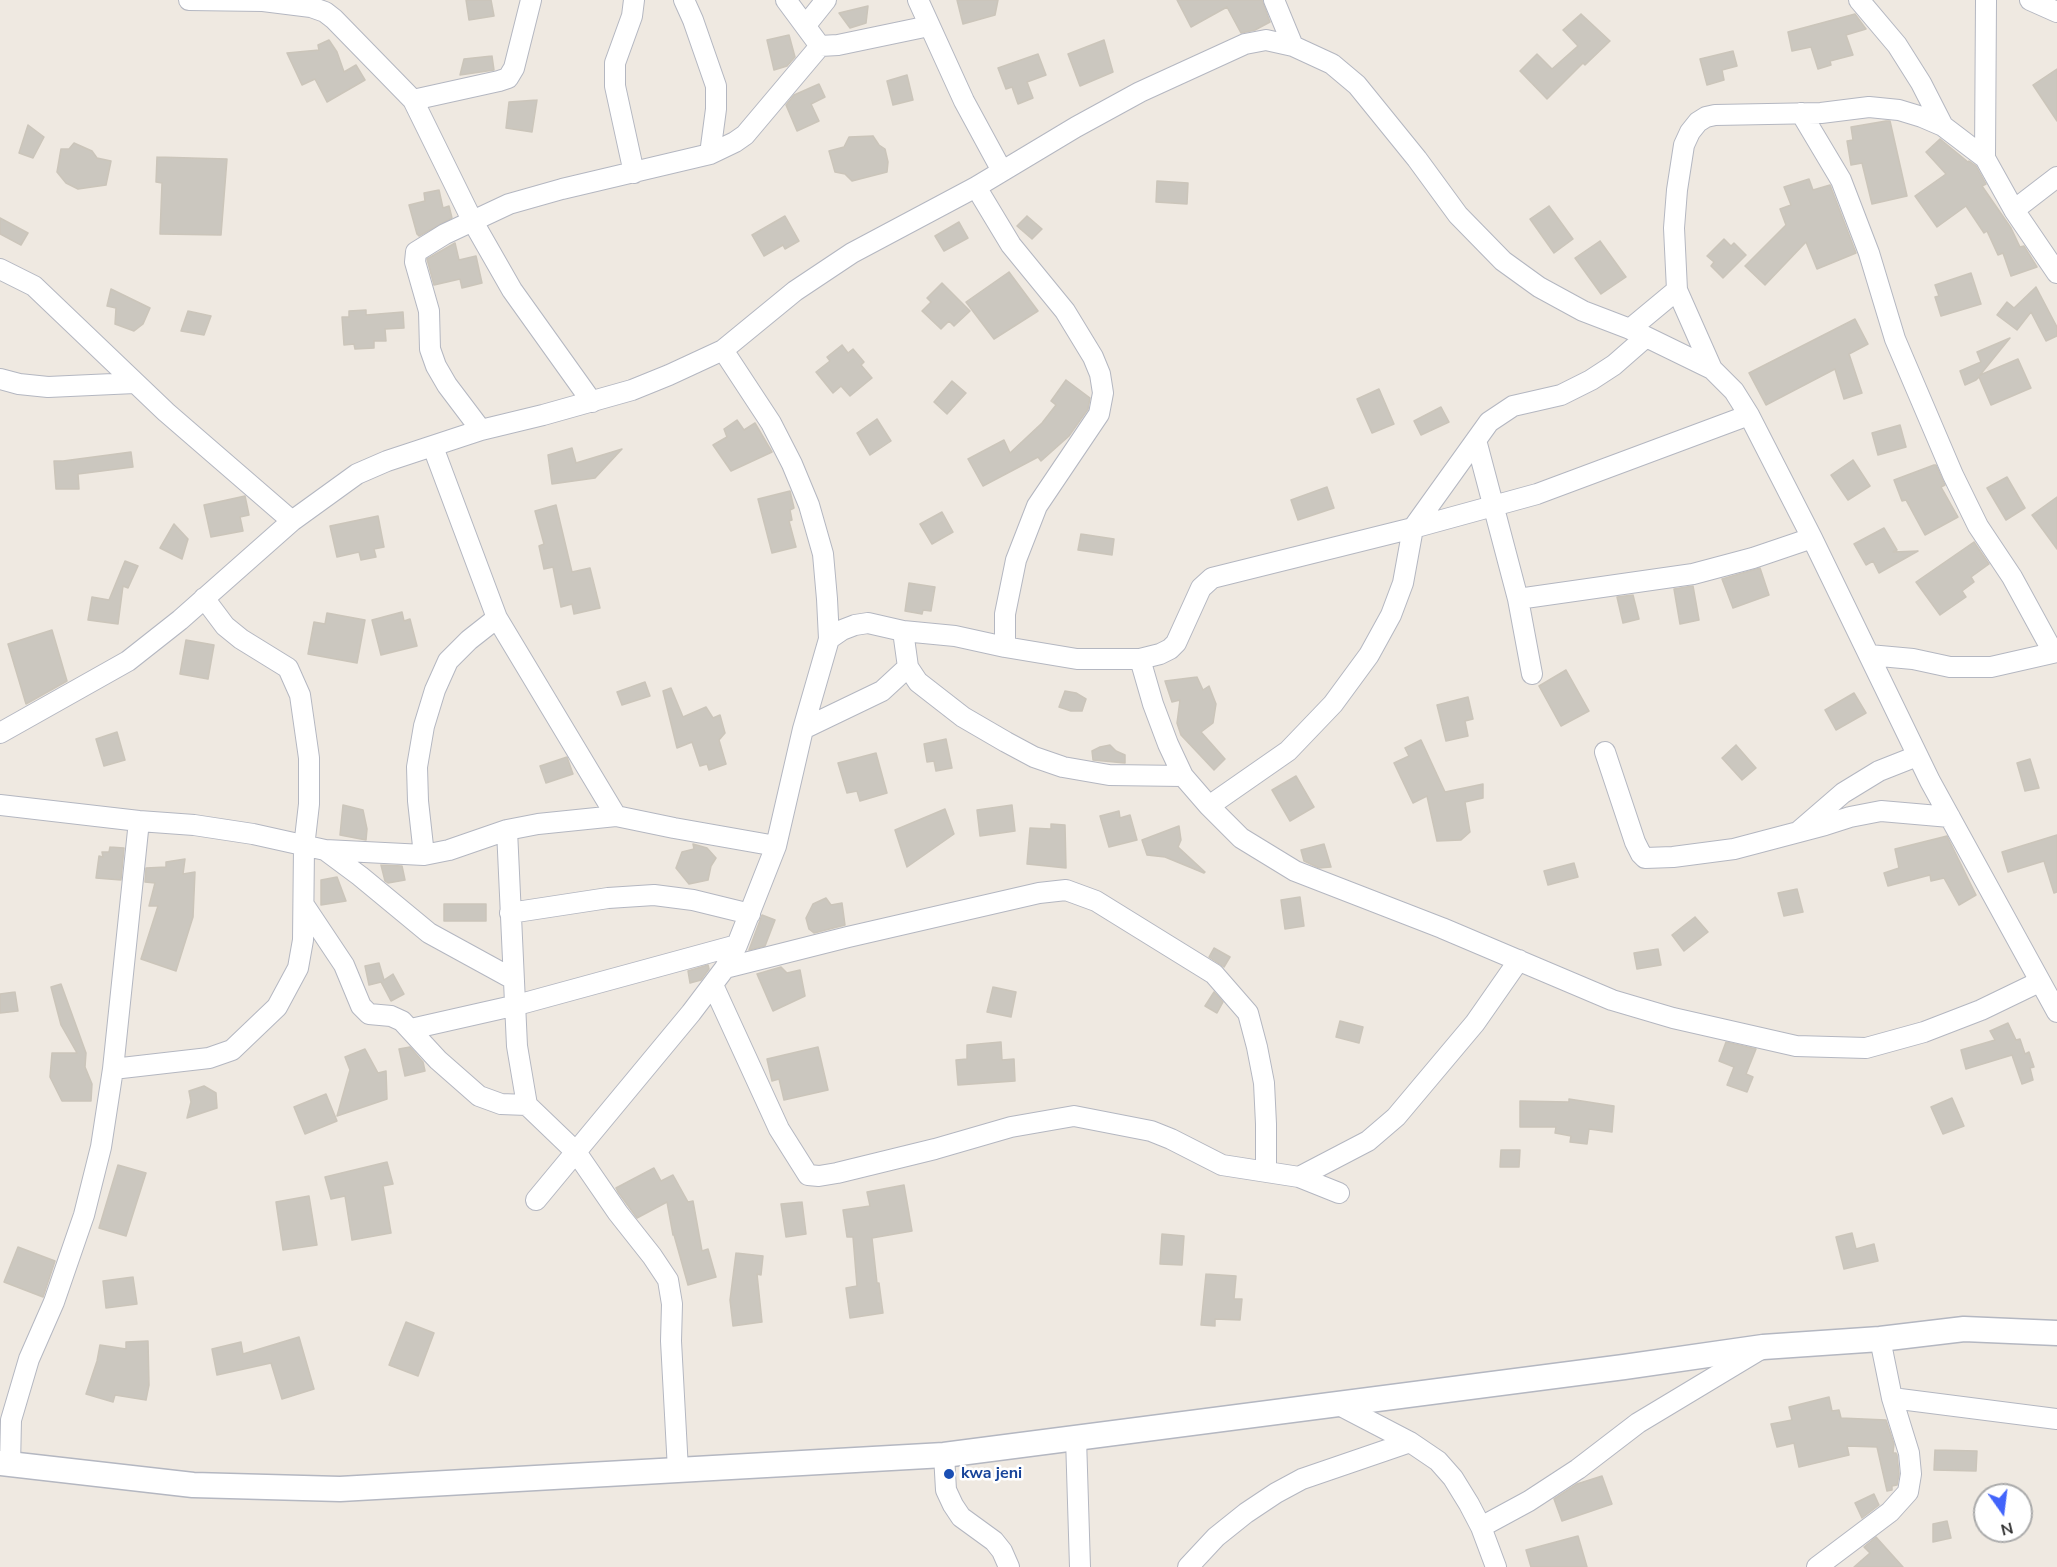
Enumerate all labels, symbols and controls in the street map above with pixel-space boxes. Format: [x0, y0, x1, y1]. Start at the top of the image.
place label: kwa jeni [961, 1464, 1022, 1484]
marker: kwa jeni [942, 1467, 956, 1481]
north arrow [1973, 1483, 2033, 1543]
text: N [1998, 1516, 2015, 1541]

